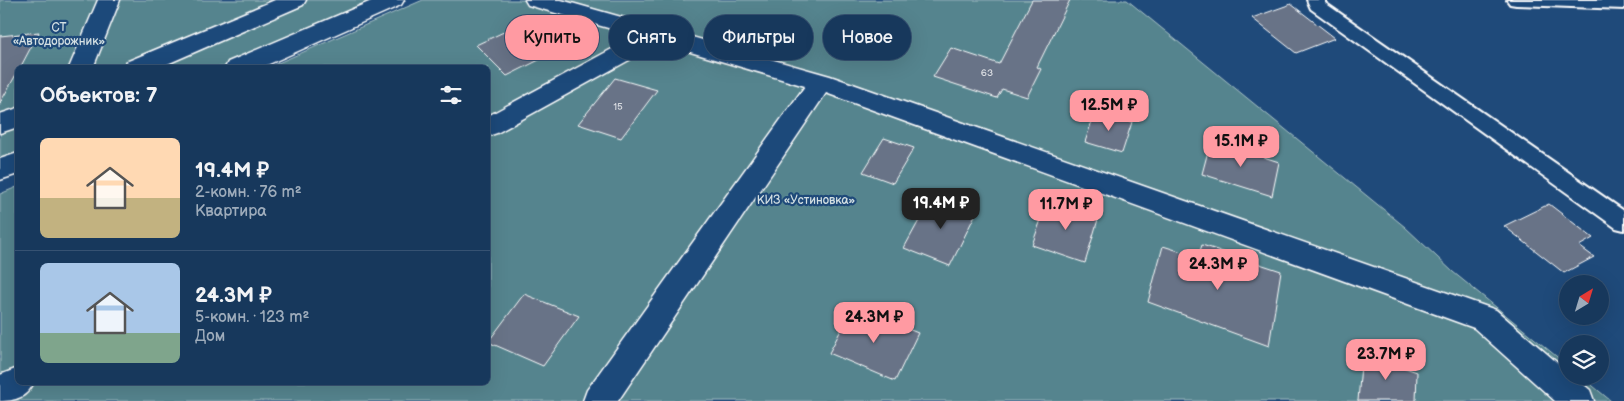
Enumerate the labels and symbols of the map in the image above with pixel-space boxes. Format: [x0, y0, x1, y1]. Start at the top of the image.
park label: СТ «Автодорожник» [13, 20, 106, 49]
house number: 63 [981, 67, 993, 79]
pin: 12.5M ₽ [1063, 90, 1155, 132]
house number: 15 [613, 101, 623, 113]
pin: 15.1M ₽ [1195, 126, 1287, 168]
pin: 19.4M ₽ [895, 188, 987, 230]
pin: 11.7M ₽ [1020, 188, 1112, 231]
park label: КИЗ «Устиновка» [757, 193, 856, 208]
pin: 24.3M ₽ [1172, 248, 1264, 291]
north arrow [1559, 275, 1609, 325]
pin: 24.3M ₽ [828, 302, 920, 344]
pin: 23.7M ₽ [1340, 338, 1432, 381]

